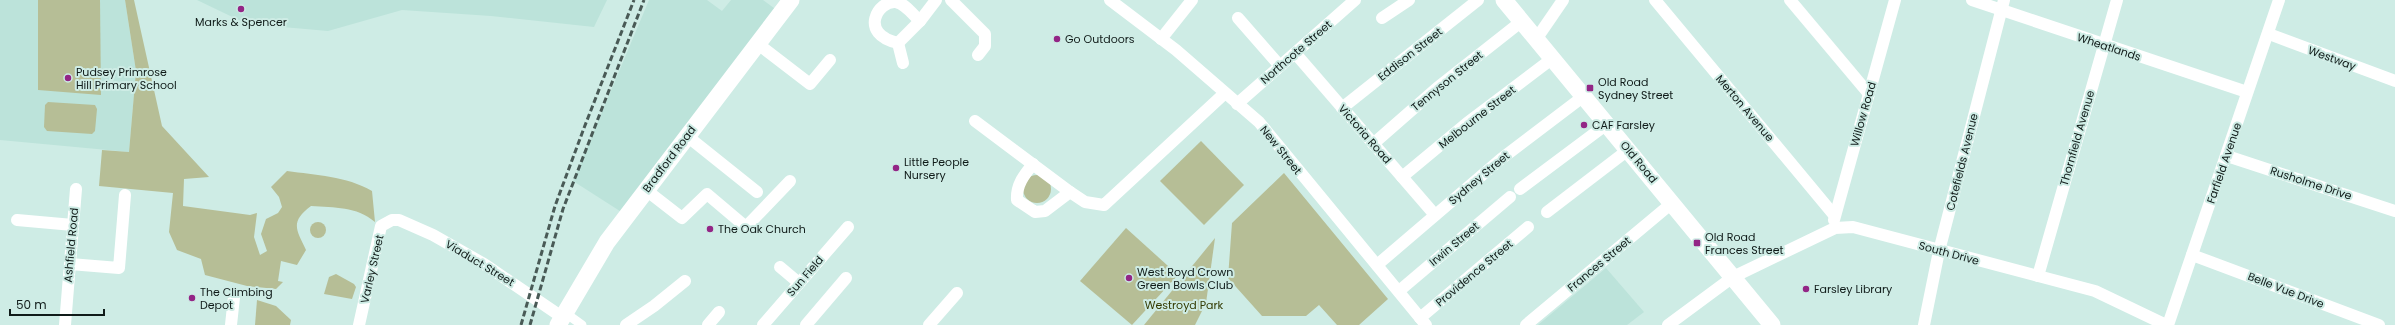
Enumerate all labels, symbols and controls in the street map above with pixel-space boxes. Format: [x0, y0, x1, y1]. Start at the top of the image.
marker: Marks & Spencer [236, 4, 246, 14]
place label: Marks & Spencer [195, 14, 287, 30]
street label: Northcote Street [1257, 17, 1335, 87]
street label: Eddison Street [1374, 24, 1446, 84]
street label: Wheatlands [2075, 29, 2143, 65]
place label: Go Outdoors [1065, 31, 1135, 47]
marker: Go Outdoors [1052, 34, 1062, 44]
street label: Westway [2306, 42, 2359, 74]
street label: Tennyson Street [1408, 47, 1486, 115]
place label: Pudsey Primrose Hill Primary School [76, 64, 177, 93]
street label: Merton Avenue [1712, 71, 1778, 145]
marker: Pudsey Primrose Hill Primary School [63, 73, 73, 83]
place label: Old Road Sydney Street [1598, 74, 1673, 103]
street label: Willow Road [1846, 80, 1880, 148]
street label: Melbourne Street [1435, 82, 1519, 152]
marker: Old Road Sydney Street [1585, 83, 1595, 93]
street label: Thornfield Avenue [2056, 88, 2098, 188]
street label: Victoria Road [1335, 101, 1395, 167]
street label: Cotefields Avenue [1942, 112, 1982, 212]
place label: CAF Farsley [1592, 117, 1656, 133]
marker: CAF Farsley [1579, 120, 1589, 130]
street label: Farfield Avenue [2203, 120, 2245, 206]
street label: Bradford Road [639, 122, 699, 196]
street label: New Street [1256, 122, 1306, 178]
street label: Old Road [1617, 138, 1661, 186]
street label: Sydney Street [1445, 148, 1513, 208]
place label: Little People Nursery [904, 154, 969, 183]
street label: Rusholme Drive [2268, 162, 2354, 204]
marker: Little People Nursery [891, 163, 901, 173]
street label: Ashfield Road [60, 207, 82, 283]
street label: Irwin Street [1426, 218, 1482, 270]
place label: The Oak Church [718, 221, 806, 237]
marker: The Oak Church [705, 224, 715, 234]
place label: Old Road Frances Street [1705, 229, 1784, 258]
street label: Varley Street [356, 233, 388, 305]
street label: Frances Street [1564, 233, 1634, 295]
street label: Viaduct Street [442, 236, 518, 290]
street label: Providence Street [1432, 236, 1516, 310]
street label: South Drive [1917, 237, 1981, 269]
marker: Old Road Frances Street [1692, 238, 1702, 248]
street label: Sun Field [783, 252, 827, 300]
place label: West Royd Crown Green Bowls Club [1137, 264, 1233, 293]
street label: Belle Vue Drive [2246, 268, 2327, 312]
marker: West Royd Crown Green Bowls Club [1124, 273, 1134, 283]
place label: Farsley Library [1814, 281, 1893, 297]
place label: The Climbing Depot [200, 284, 273, 313]
marker: Farsley Library [1801, 284, 1811, 294]
scale bar [10, 291, 104, 317]
marker: The Climbing Depot [187, 293, 197, 303]
text: 50 m [16, 296, 47, 313]
park label: Westroyd Park [1145, 297, 1224, 313]

